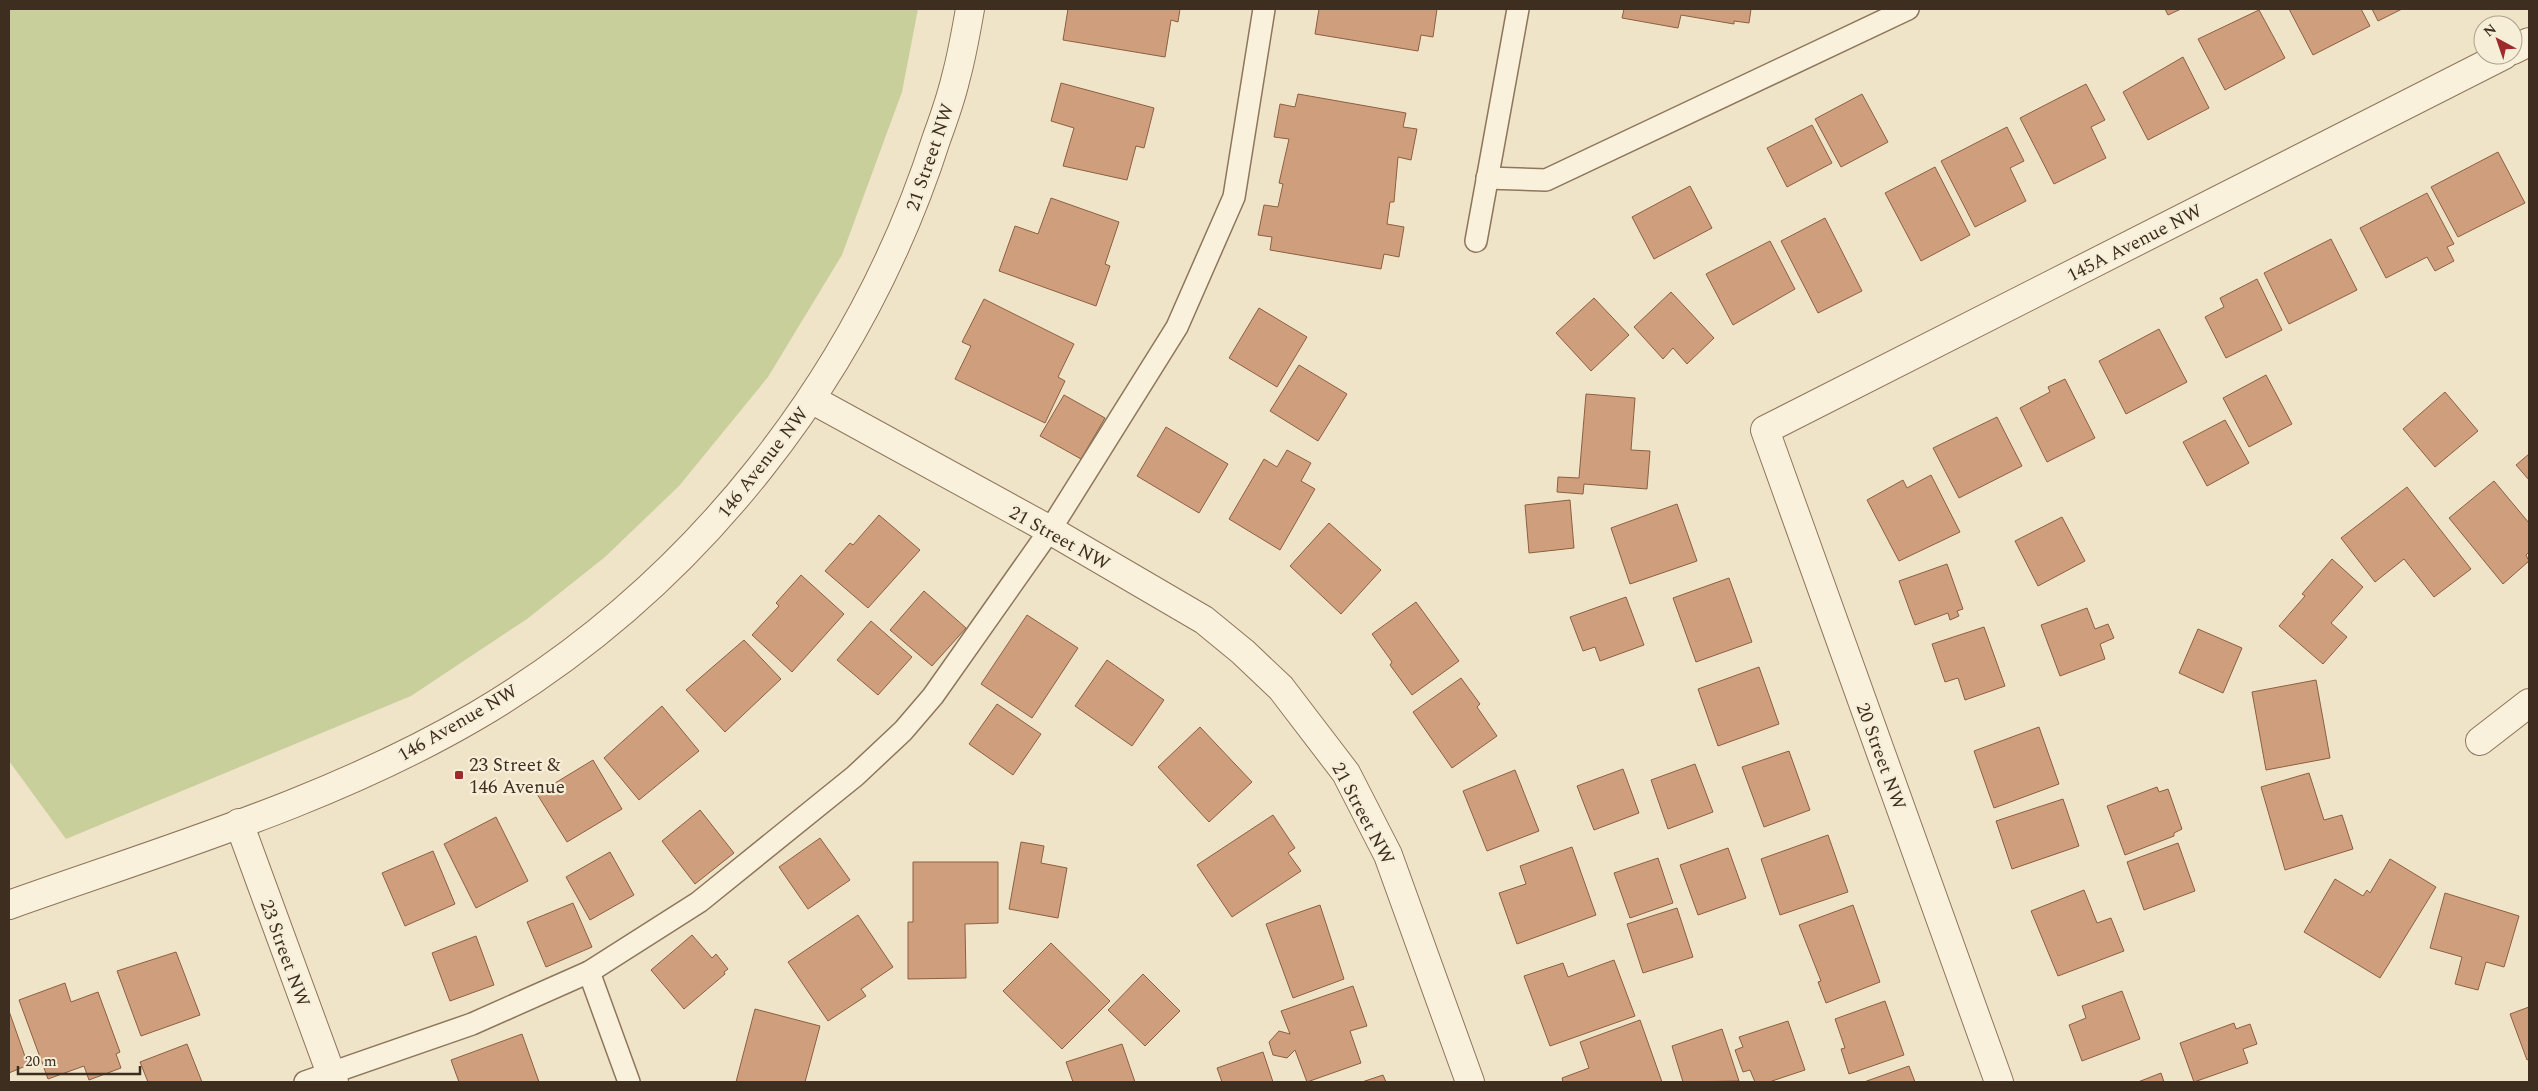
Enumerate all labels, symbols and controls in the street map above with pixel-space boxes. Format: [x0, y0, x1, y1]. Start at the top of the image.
north arrow [2473, 15, 2523, 65]
text: N [2479, 19, 2501, 42]
street label: 21 Street NW [898, 99, 962, 215]
street label: 145A Avenue NW [2062, 197, 2208, 290]
street label: 146 Avenue NW [710, 401, 816, 525]
street label: 21 Street NW [1003, 498, 1116, 578]
street label: 146 Avenue NW [392, 677, 523, 769]
street label: 20 Street NW [1848, 699, 1913, 814]
place label: 23 Street & 146 Avenue [469, 751, 565, 802]
street label: 21 Street NW [1324, 757, 1402, 870]
marker: 23 Street & 146 Avenue [453, 769, 465, 781]
street label: 23 Street NW [252, 896, 317, 1011]
scale bar [18, 1044, 140, 1076]
text: 20 m [25, 1050, 57, 1073]

